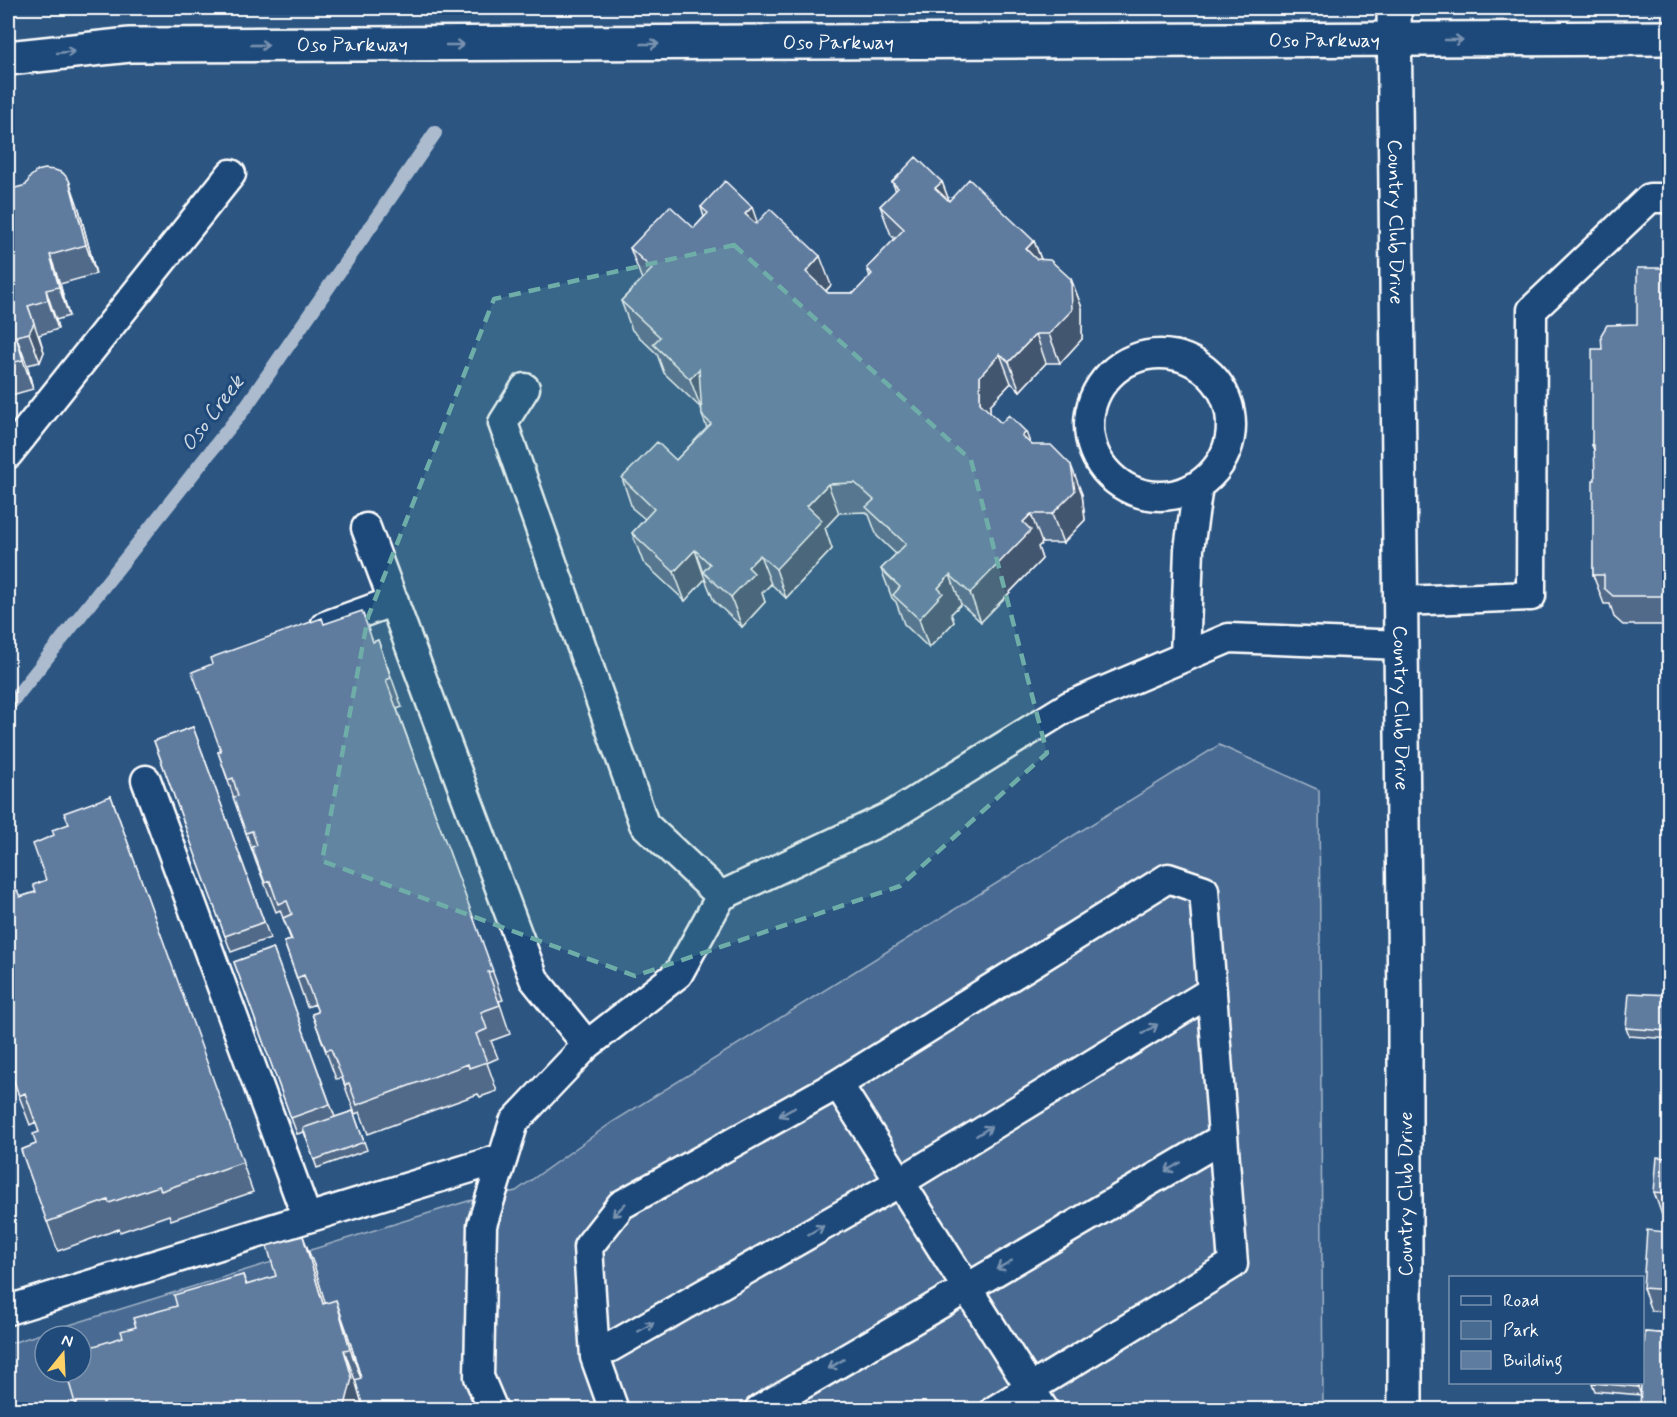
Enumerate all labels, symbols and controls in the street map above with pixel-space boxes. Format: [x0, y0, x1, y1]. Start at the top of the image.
street label: Oso Parkway [1269, 27, 1380, 55]
street label: Oso Parkway [783, 30, 894, 57]
street label: Oso Parkway [297, 32, 408, 59]
one-way arrow [1443, 34, 1463, 46]
one-way arrow [640, 38, 660, 50]
one-way arrow [250, 39, 270, 51]
one-way arrow [445, 39, 465, 51]
one-way arrow [55, 46, 75, 57]
street label: Country Club Drive [1380, 139, 1409, 305]
water label: Oso Creek [175, 369, 252, 458]
street label: Country Club Drive [1386, 625, 1415, 791]
one-way arrow [1141, 1023, 1158, 1035]
one-way arrow [779, 1106, 796, 1118]
street label: Country Club Drive [1393, 1112, 1420, 1276]
one-way arrow [975, 1125, 992, 1137]
one-way arrow [1165, 1162, 1182, 1174]
one-way arrow [612, 1202, 626, 1217]
one-way arrow [807, 1224, 824, 1236]
one-way arrow [996, 1259, 1013, 1271]
legend [1449, 1276, 1644, 1384]
text: Road [1503, 1289, 1539, 1313]
text: Park [1503, 1319, 1539, 1343]
one-way arrow [637, 1321, 654, 1333]
north arrow [33, 1324, 93, 1384]
text: N [59, 1330, 75, 1353]
text: Building [1503, 1349, 1563, 1375]
one-way arrow [828, 1358, 845, 1370]

